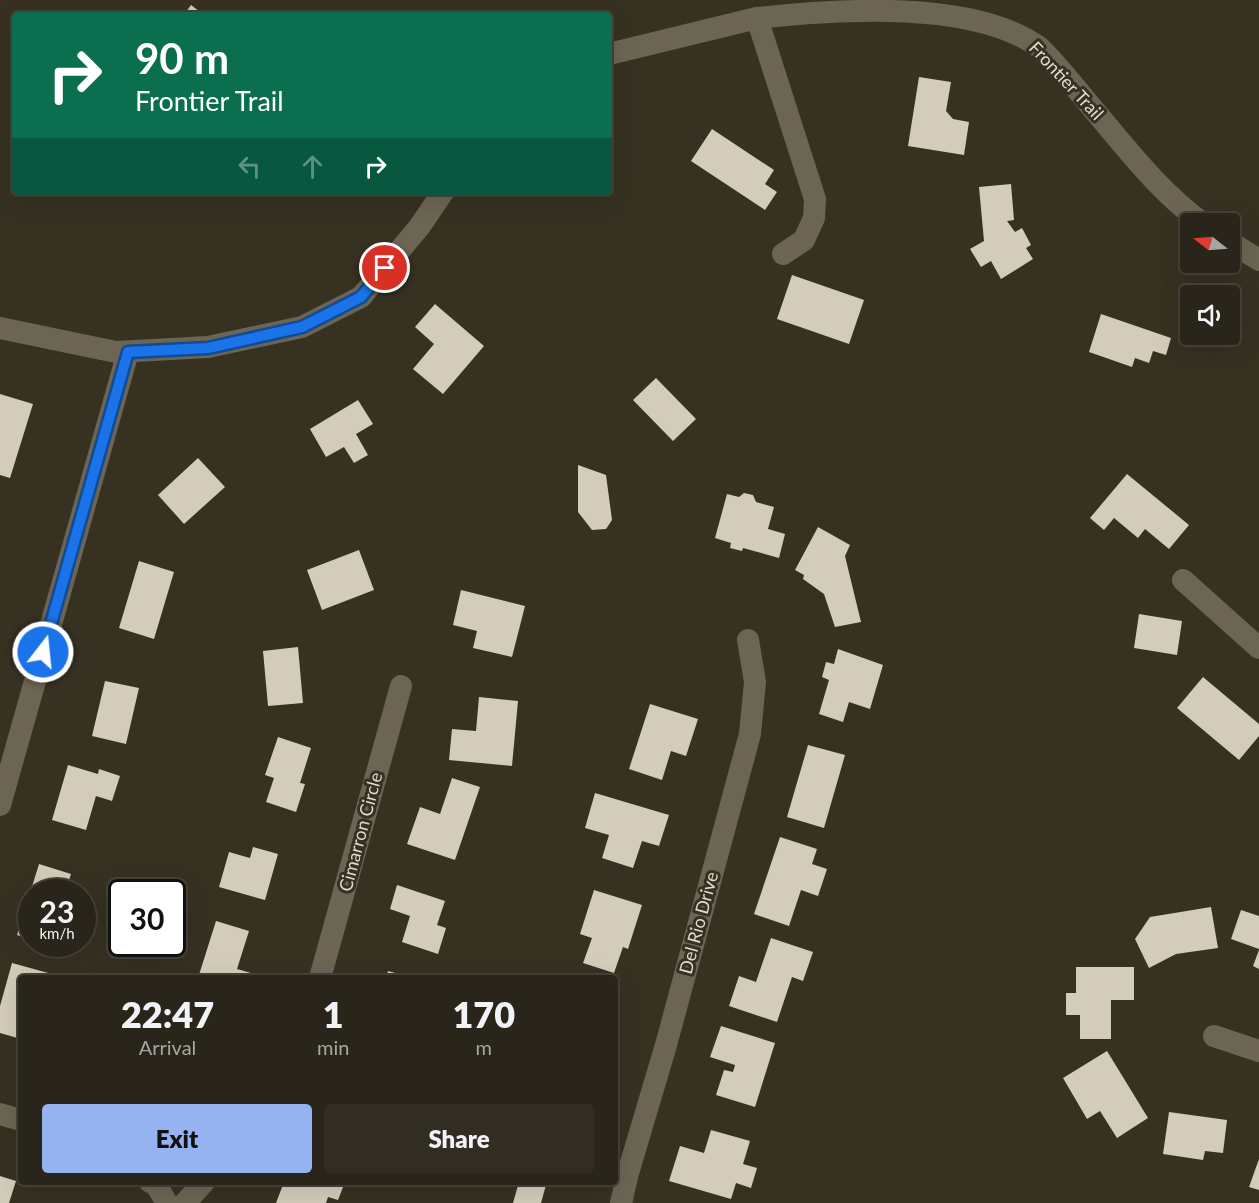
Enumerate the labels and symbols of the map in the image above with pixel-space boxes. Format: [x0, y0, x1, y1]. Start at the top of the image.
street label: Frontier Trail [1025, 37, 1109, 124]
north arrow [1180, 213, 1240, 273]
pin [359, 242, 410, 293]
position arrow [11, 620, 75, 684]
street label: Cimarron Circle [334, 770, 387, 894]
street label: Del Rio Drive [674, 869, 722, 976]
speed limit sign: 30 [108, 879, 186, 957]

